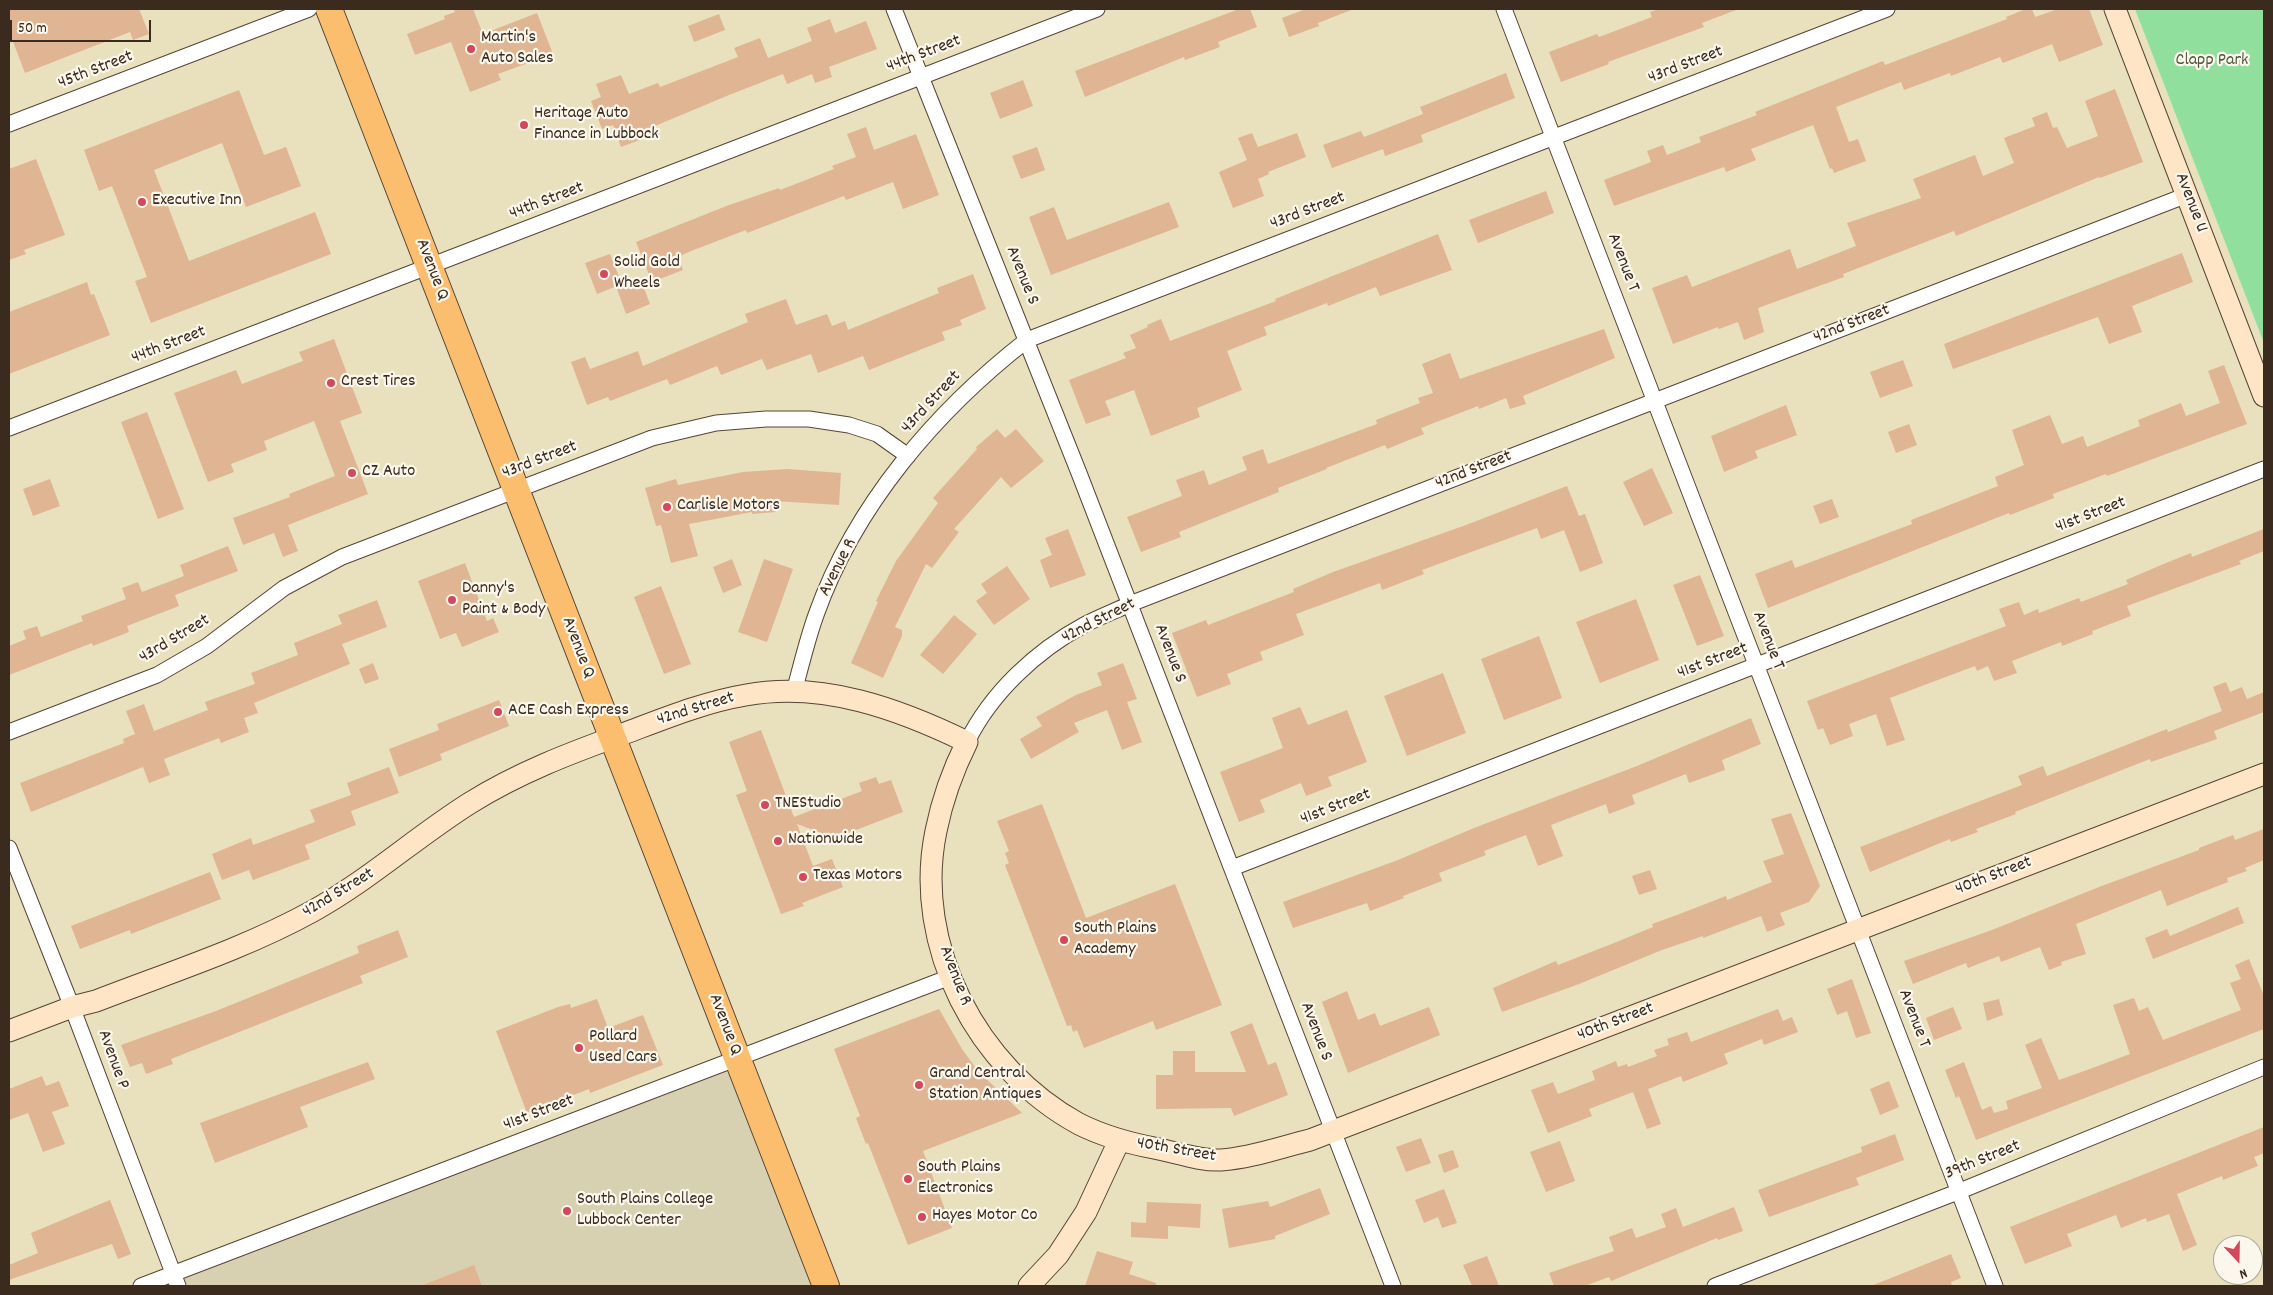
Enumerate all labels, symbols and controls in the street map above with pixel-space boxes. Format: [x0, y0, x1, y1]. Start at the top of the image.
scale bar [12, 10, 154, 42]
text: 50 m [18, 18, 47, 40]
place label: Martin's Auto Sales [481, 28, 554, 70]
street label: 44th Street [884, 31, 964, 79]
street label: 43rd Street [1646, 42, 1726, 90]
marker: Martin's Auto Sales [465, 43, 477, 55]
street label: 45th Street [55, 47, 137, 95]
park label: Clapp Park [2175, 51, 2249, 73]
place label: Heritage Auto Finance in Lubbock [534, 104, 659, 146]
marker: Heritage Auto Finance in Lubbock [518, 119, 530, 131]
street label: Avenue U [2169, 170, 2211, 236]
street label: 44th Street [507, 178, 587, 226]
street label: 43rd Street [1268, 188, 1348, 236]
place label: Executive Inn [152, 191, 241, 213]
marker: Executive Inn [136, 196, 148, 208]
street label: Avenue T [1601, 231, 1643, 295]
street label: Avenue Q [409, 236, 453, 304]
street label: Avenue S [1000, 244, 1042, 308]
place label: Solid Gold Wheels [614, 253, 680, 296]
marker: Solid Gold Wheels [598, 268, 610, 280]
street label: 42nd Street [1811, 301, 1893, 349]
street label: 44th Street [129, 322, 209, 370]
street label: 43rd Street [897, 367, 967, 439]
place label: Crest Tires [341, 372, 416, 394]
marker: Crest Tires [325, 377, 337, 389]
street label: 43rd Street [500, 437, 580, 485]
street label: 42nd Street [1433, 447, 1515, 495]
place label: CZ Auto [362, 462, 415, 484]
marker: CZ Auto [346, 467, 358, 479]
street label: 41st Street [2053, 493, 2129, 539]
place label: Carlisle Motors [677, 496, 780, 518]
marker: Carlisle Motors [661, 501, 673, 513]
street label: Avenue R [815, 535, 863, 601]
place label: Danny's Paint & Body [462, 579, 545, 622]
marker: Danny's Paint & Body [446, 594, 458, 606]
street label: 42nd Street [1058, 594, 1140, 650]
street label: Avenue T [1746, 609, 1788, 673]
street label: 43rd Street [136, 611, 214, 669]
street label: Avenue Q [555, 614, 599, 682]
street label: Avenue S [1148, 622, 1190, 686]
street label: 41st Street [1675, 639, 1751, 685]
street label: 42nd Street [655, 688, 737, 732]
place label: ACE Cash Express [508, 701, 629, 723]
marker: ACE Cash Express [492, 706, 504, 718]
street label: 41st Street [1298, 785, 1374, 831]
place label: TNEStudio [775, 794, 841, 816]
marker: TNEStudio [759, 799, 771, 811]
place label: Nationwide [788, 830, 863, 852]
marker: Nationwide [772, 835, 784, 847]
street label: 40th Street [1953, 853, 2035, 901]
street label: 42nd Street [299, 864, 379, 924]
place label: Texas Motors [813, 866, 902, 888]
marker: Texas Motors [797, 871, 809, 883]
place label: South Plains Academy [1074, 919, 1157, 962]
marker: South Plains Academy [1058, 934, 1070, 946]
street label: Avenue R [933, 943, 975, 1009]
street label: Avenue T [1892, 987, 1934, 1051]
street label: Avenue Q [702, 991, 746, 1059]
street label: 40th Street [1575, 999, 1657, 1047]
street label: Avenue S [1294, 1000, 1336, 1064]
street label: Avenue P [91, 1027, 133, 1093]
place label: Pollard Used Cars [589, 1027, 657, 1070]
marker: Pollard Used Cars [573, 1042, 585, 1054]
place label: Grand Central Station Antiques [929, 1064, 1042, 1106]
marker: Grand Central Station Antiques [913, 1079, 925, 1091]
street label: 41st Street [501, 1091, 577, 1137]
street label: 40th Street [1135, 1133, 1217, 1169]
street label: 39th Street [1942, 1136, 2024, 1186]
place label: South Plains Electronics [918, 1158, 1001, 1200]
marker: South Plains Electronics [902, 1173, 914, 1185]
place label: South Plains College Lubbock Center [577, 1190, 713, 1232]
marker: South Plains College Lubbock Center [561, 1205, 573, 1217]
place label: Hayes Motor Co [932, 1206, 1037, 1228]
marker: Hayes Motor Co [916, 1211, 928, 1223]
north arrow [2213, 1235, 2263, 1285]
text: N [2236, 1262, 2250, 1284]

